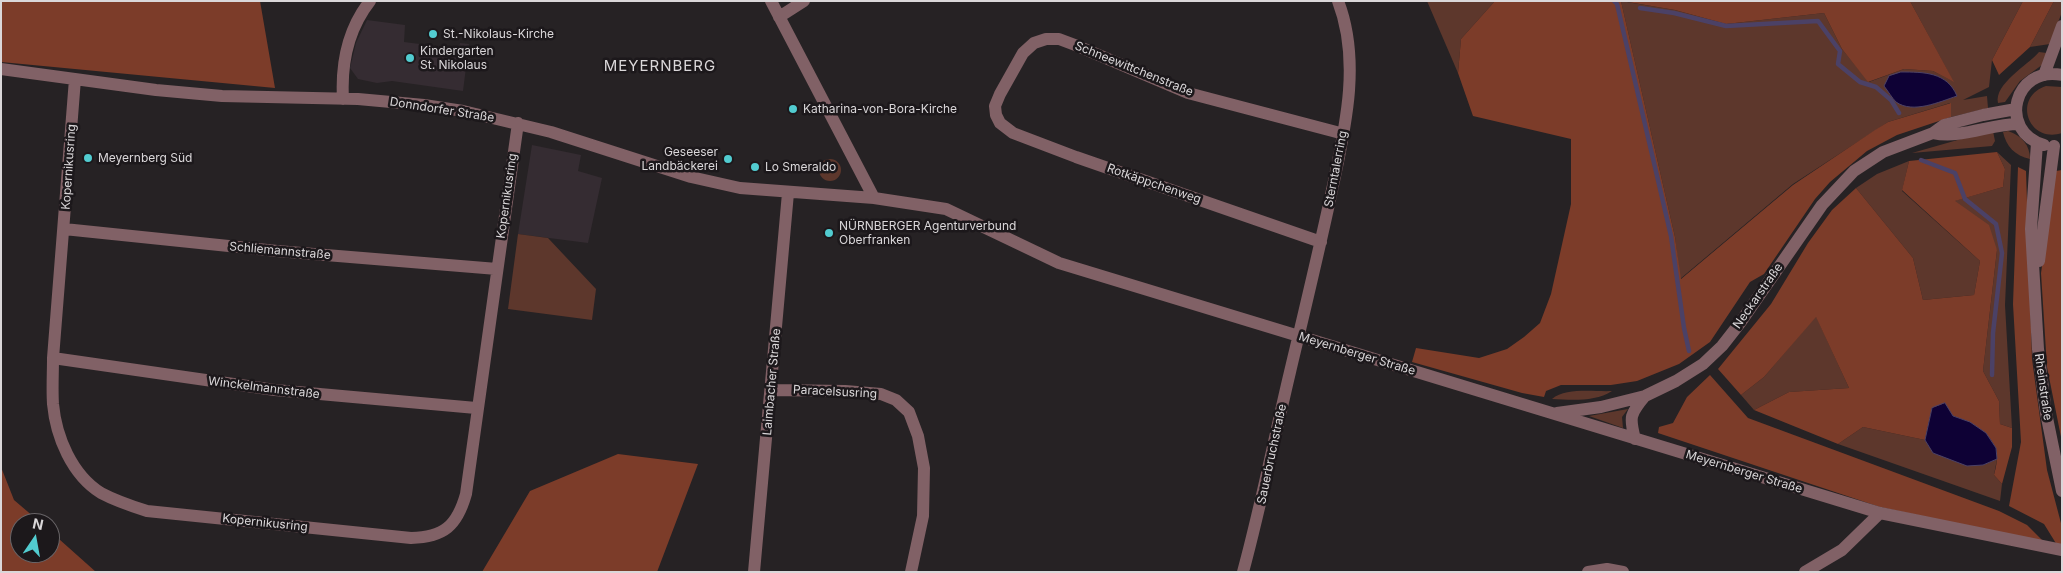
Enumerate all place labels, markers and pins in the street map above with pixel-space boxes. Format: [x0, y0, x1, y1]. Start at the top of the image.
place label: St.-Nikolaus-Kirche [443, 27, 554, 41]
marker: St.-Nikolaus-Kirche [427, 28, 439, 40]
place label: Kindergarten St. Nikolaus [420, 44, 494, 72]
marker: Kindergarten St. Nikolaus [404, 52, 416, 64]
place label: Katharina-von-Bora-Kirche [803, 102, 957, 116]
marker: Katharina-von-Bora-Kirche [787, 103, 799, 115]
place label: Geseeser Landbäckerei [641, 145, 718, 173]
place label: Meyernberg Süd [98, 151, 192, 165]
marker: Meyernberg Süd [82, 152, 94, 164]
marker: Geseeser Landbäckerei [722, 153, 734, 165]
place label: Lo Smeraldo [765, 160, 836, 174]
marker: Lo Smeraldo [749, 161, 761, 173]
place label: NÜRNBERGER Agenturverbund Oberfranken [839, 219, 1016, 247]
marker: NÜRNBERGER Agenturverbund Oberfranken [823, 227, 835, 239]

